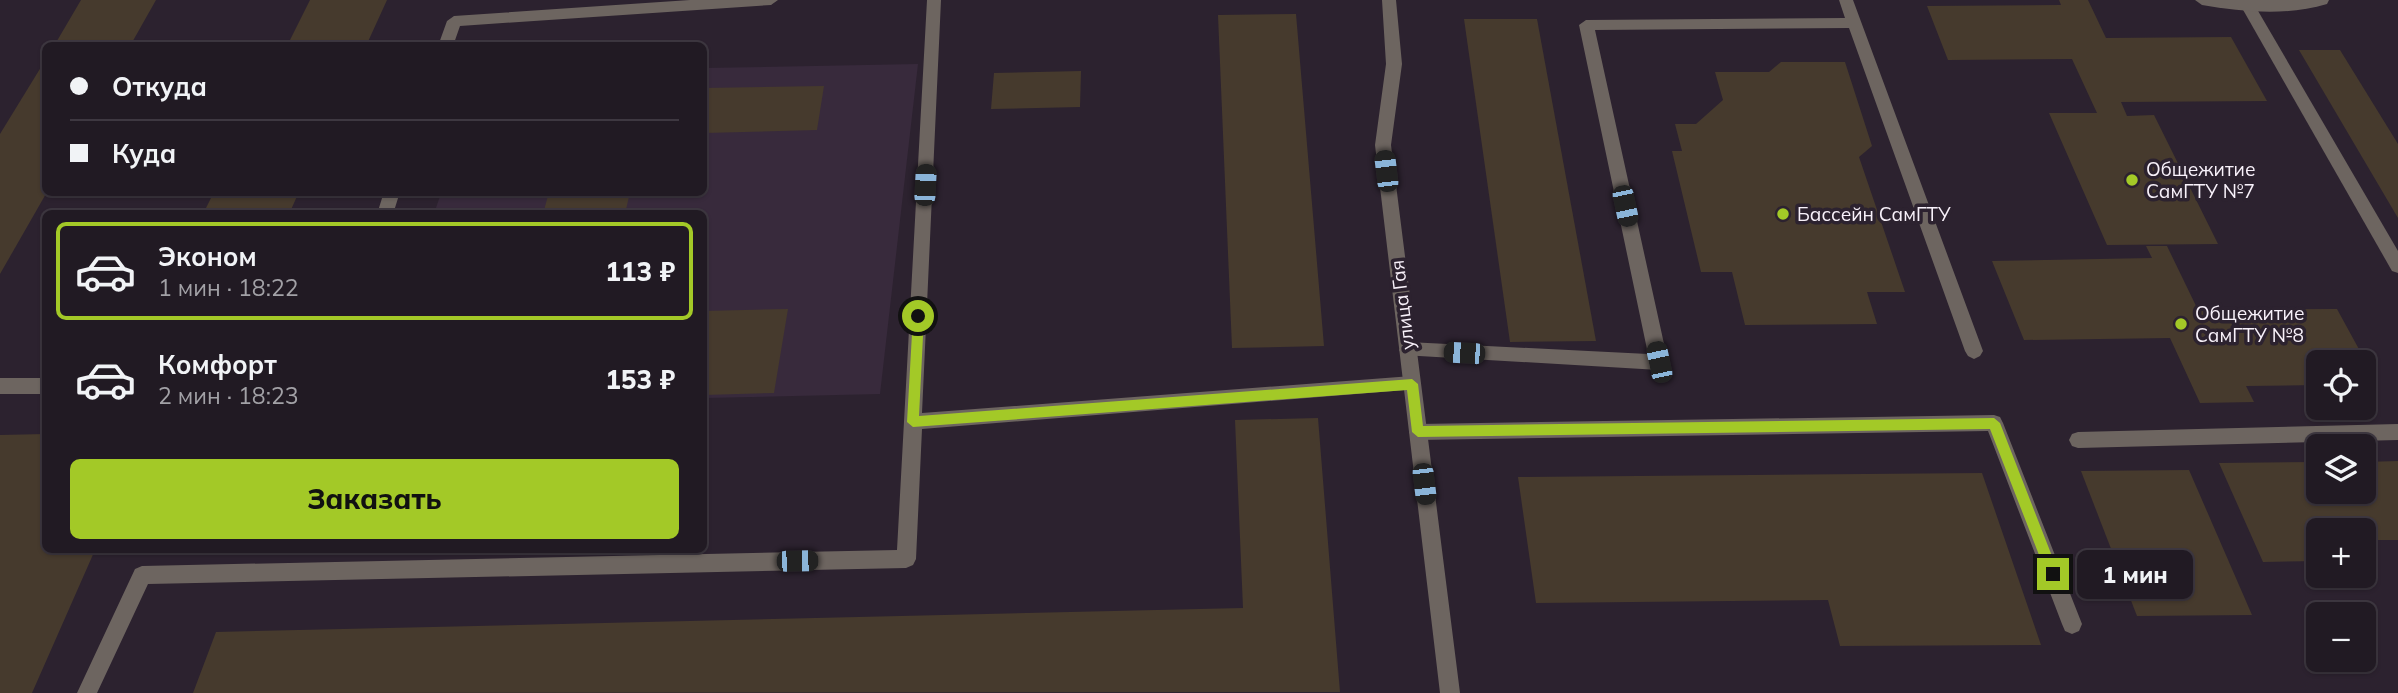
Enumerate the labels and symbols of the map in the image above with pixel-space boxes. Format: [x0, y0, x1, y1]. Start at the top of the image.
car [1374, 149, 1399, 193]
place label: Общежитие СамГТУ №7 [2146, 157, 2255, 203]
car [914, 163, 937, 207]
marker: Общежитие СамГТУ №7 [2124, 172, 2140, 188]
car [1611, 183, 1640, 229]
place label: Бассейн СамГТУ [1797, 202, 1951, 226]
marker: Бассейн СамГТУ [1775, 206, 1791, 222]
street label: улица Гая [1385, 259, 1419, 351]
route start [902, 300, 934, 332]
place label: Общежитие СамГТУ №8 [2195, 301, 2304, 347]
marker: Общежитие СамГТУ №8 [2173, 316, 2189, 332]
car [1645, 339, 1674, 385]
car [1443, 341, 1486, 365]
car [1412, 462, 1437, 506]
car [776, 550, 819, 572]
callout: 1 мин [2078, 550, 2193, 598]
route end [2037, 558, 2069, 590]

